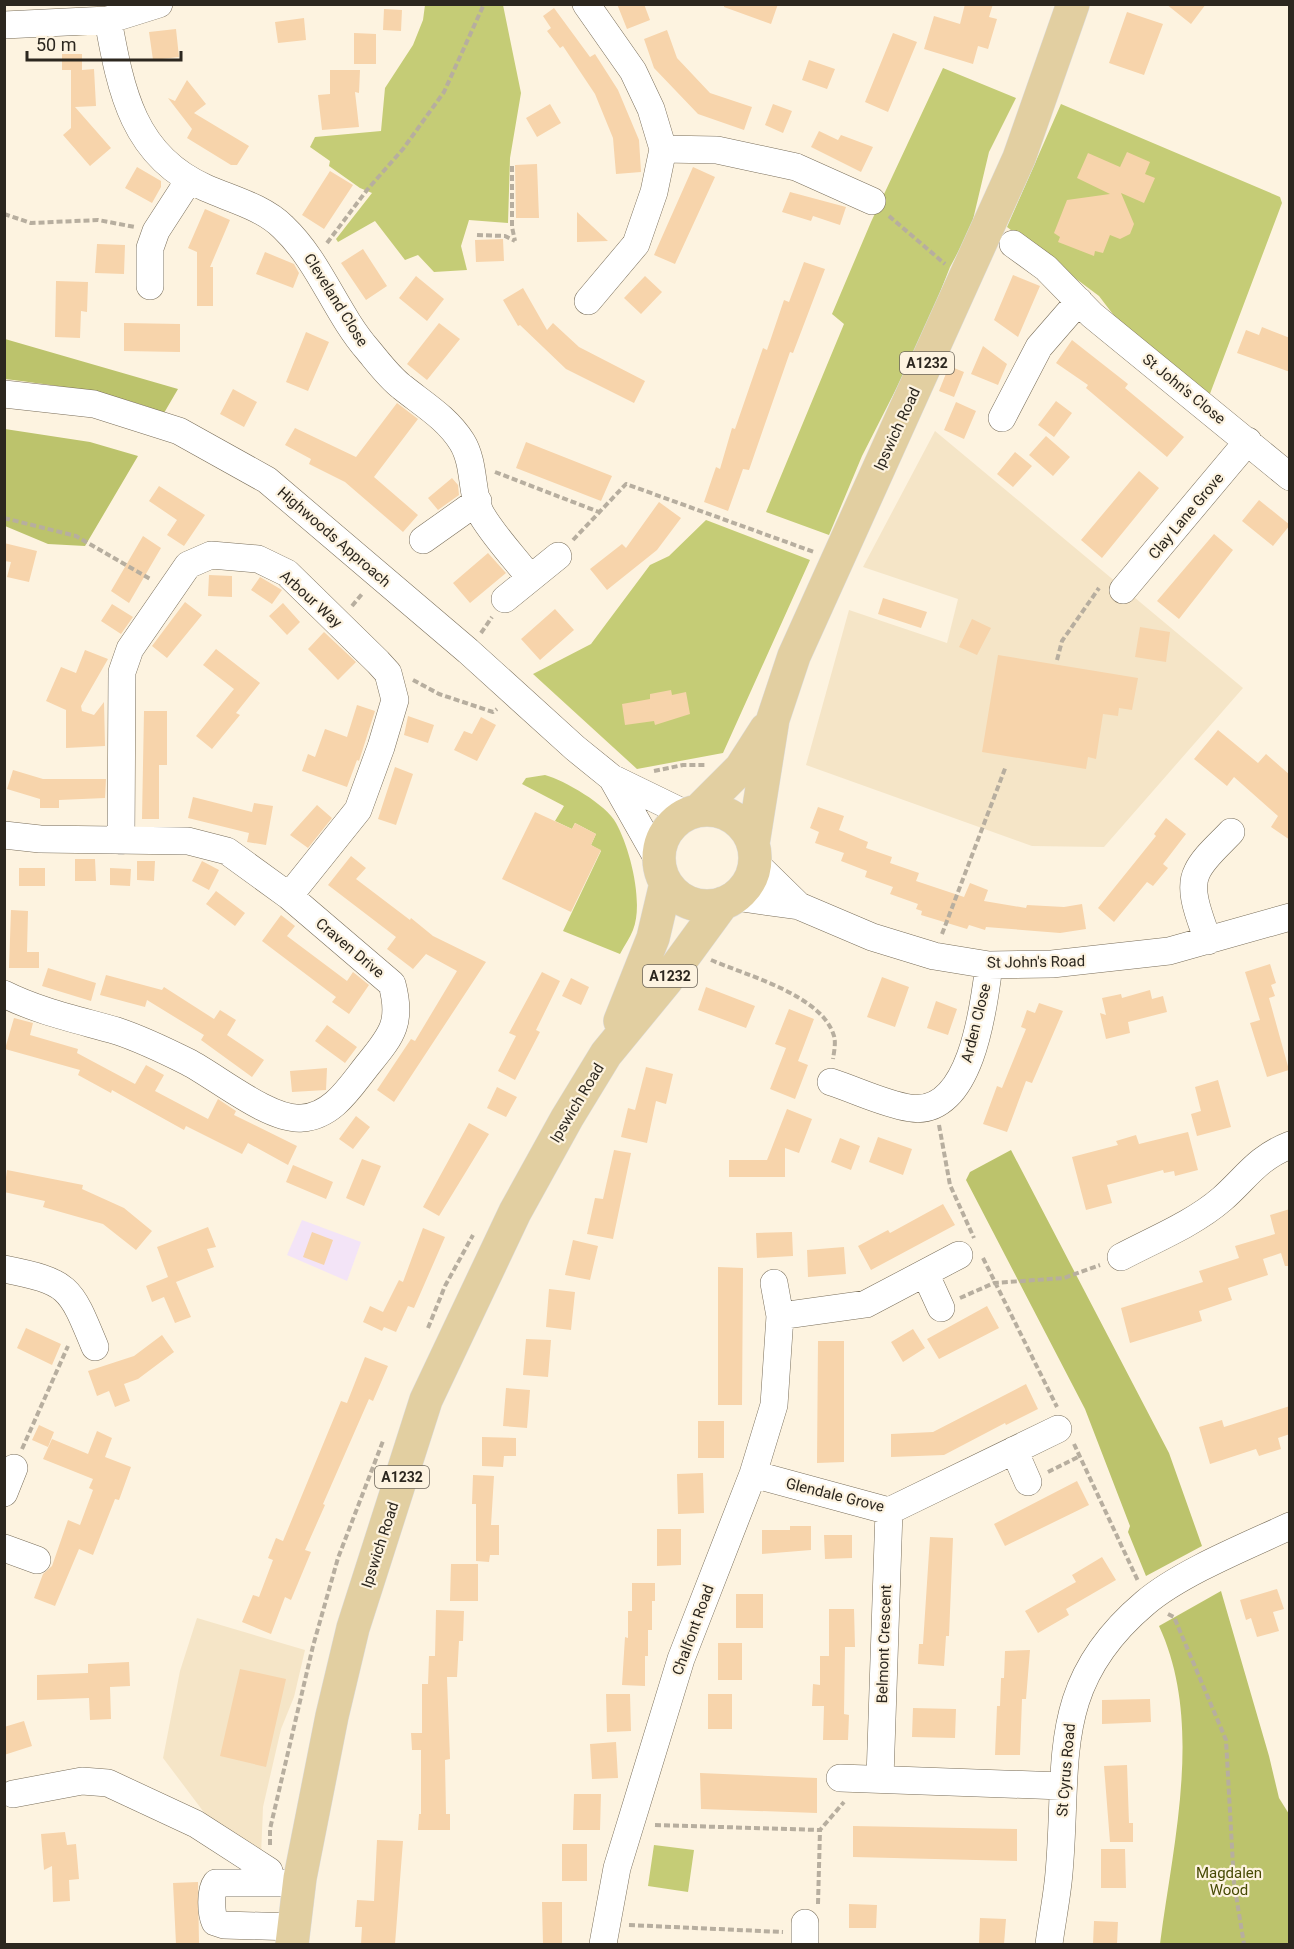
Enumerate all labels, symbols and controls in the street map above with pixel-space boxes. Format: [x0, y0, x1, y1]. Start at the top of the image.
scale bar [27, 24, 182, 62]
text: 50 m [36, 34, 76, 55]
street label: Cleveland Close [300, 250, 372, 350]
street label: St John's Close [1139, 350, 1229, 428]
road number: A1232 [900, 352, 954, 374]
street label: Ipswich Road [870, 385, 924, 473]
street label: Clay Lane Grove [1145, 469, 1227, 563]
street label: Highwoods Approach [274, 483, 394, 591]
street label: Arbour Way [276, 567, 346, 631]
street label: Craven Drive [312, 914, 388, 982]
street label: St John's Road [987, 952, 1085, 972]
road number: A1232 [643, 965, 697, 987]
street label: Arden Close [957, 982, 995, 1064]
street label: Ipswich Road [546, 1060, 608, 1146]
road number: A1232 [375, 1466, 429, 1488]
street label: Glendale Grove [784, 1474, 886, 1516]
street label: Ipswich Road [358, 1500, 402, 1590]
street label: Chalfont Road [668, 1582, 718, 1678]
street label: Belmont Crescent [873, 1584, 895, 1704]
street label: St Cyrus Road [1053, 1723, 1079, 1817]
park label: Magdalen Wood [1196, 1864, 1262, 1899]

